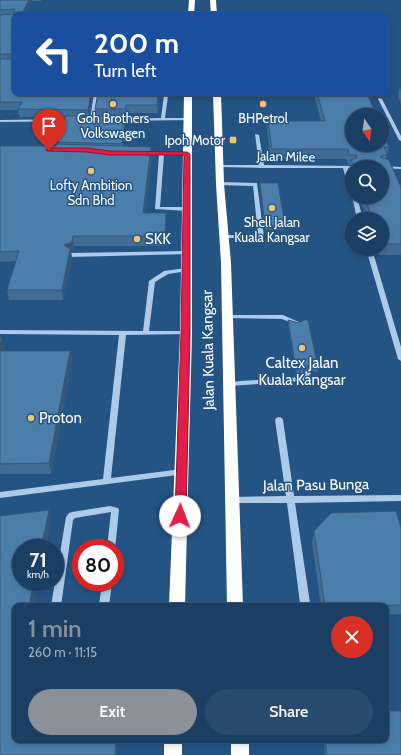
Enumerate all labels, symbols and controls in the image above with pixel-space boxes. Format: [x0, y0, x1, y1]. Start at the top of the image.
text: 200 m [94, 26, 179, 60]
icon: left [28, 28, 80, 80]
text: Turn left [94, 60, 157, 82]
marker: Goh Brothers Volkswagen [108, 99, 118, 109]
marker: BHPetrol [258, 99, 268, 109]
north arrow [345, 108, 389, 152]
map controls [345, 108, 389, 256]
pin [32, 109, 66, 150]
place label: Goh Brothers Volkswagen [77, 110, 150, 141]
place label: BHPetrol [238, 110, 288, 126]
icon: arrive [38, 115, 60, 137]
place label: Ipoh Motor [164, 132, 226, 148]
marker: Ipoh Motor [228, 135, 238, 145]
street label: Jalan Milee [256, 147, 316, 165]
button: search [345, 160, 389, 204]
marker: Lofty Ambition Sdn Bhd [86, 166, 96, 176]
place label: Lofty Ambition Sdn Bhd [50, 177, 132, 208]
marker: Shell Jalan Kuala Kangsar [267, 203, 277, 213]
button: layers [345, 212, 389, 256]
place label: Shell Jalan Kuala Kangsar [234, 214, 311, 245]
place label: SKK [145, 230, 171, 248]
marker: SKK [132, 234, 142, 244]
street label: Jalan Kuala Kangsar [198, 289, 218, 411]
marker: Caltex Jalan Kuala Kangsar [297, 343, 307, 353]
place label: Caltex Jalan Kuala Kangsar [259, 354, 346, 389]
place label: Proton [39, 409, 82, 427]
marker: Proton [26, 413, 36, 423]
street label: Jalan Pasu Bunga [262, 475, 370, 495]
position arrow [159, 495, 201, 537]
speed limit sign: 80 [72, 539, 124, 591]
text: 71 [29, 548, 47, 572]
text: km/h [27, 568, 49, 581]
text: 1 min [28, 614, 82, 643]
button: close [331, 616, 373, 658]
text: 260 m · 11:15 [28, 644, 97, 660]
button: Exit [28, 689, 197, 735]
button: Share [205, 689, 373, 735]

